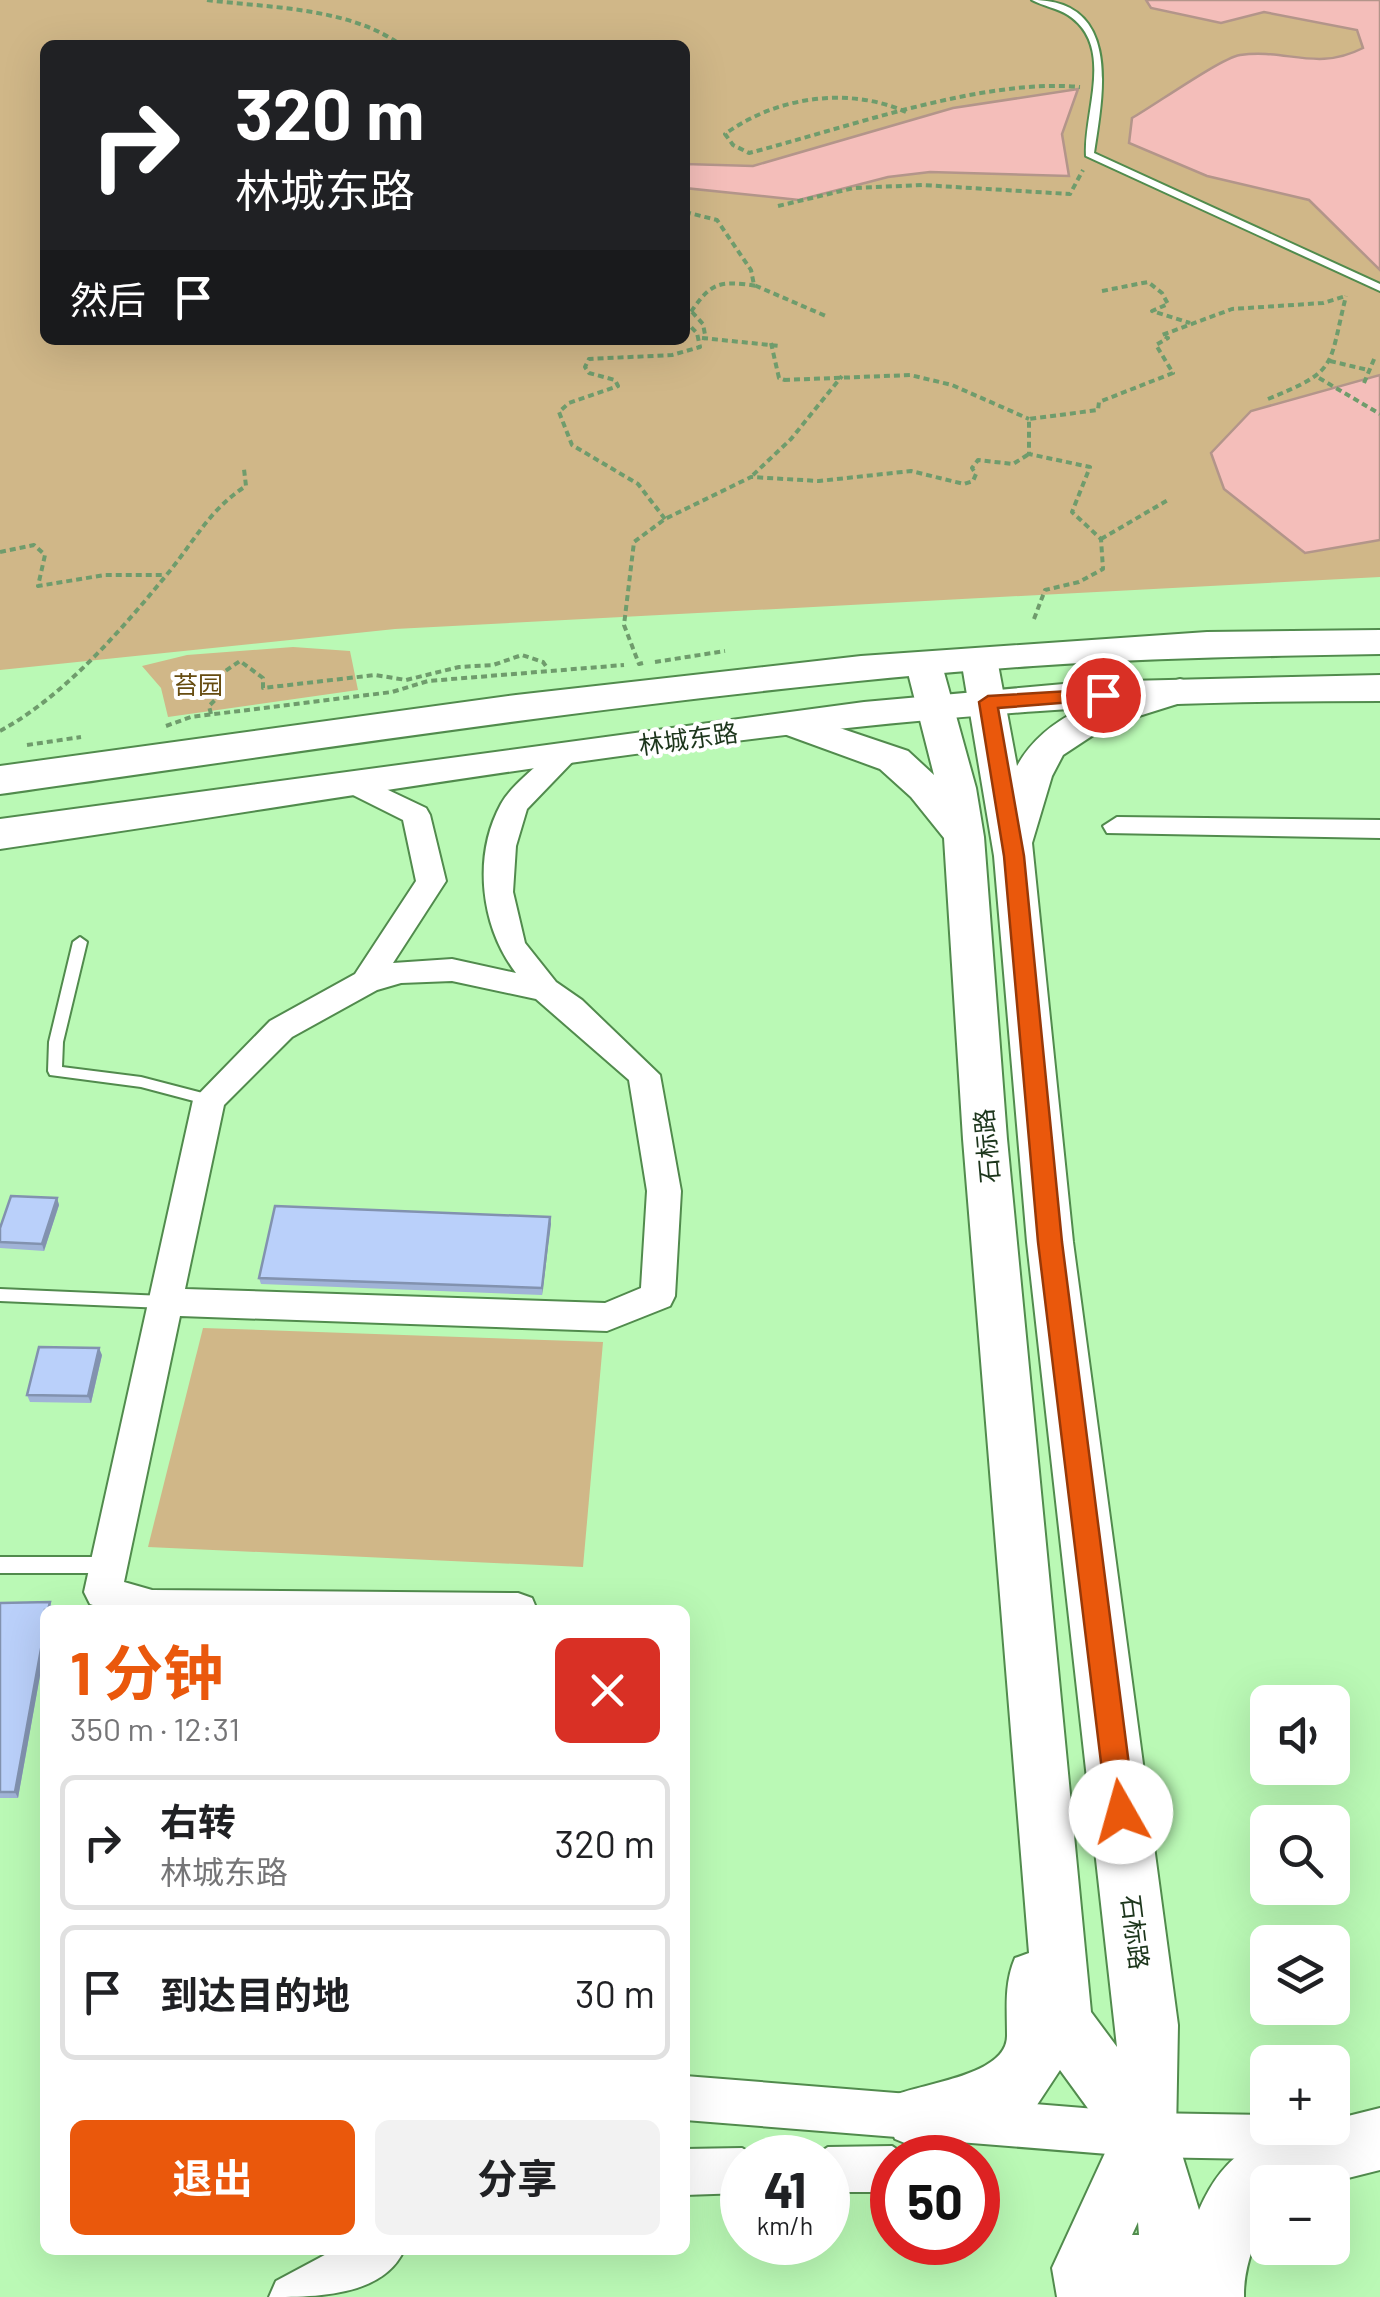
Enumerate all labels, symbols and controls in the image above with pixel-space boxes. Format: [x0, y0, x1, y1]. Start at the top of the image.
text: 320 m [235, 70, 424, 154]
icon: right [70, 80, 200, 210]
text: 林城东路 [235, 162, 415, 216]
icon: arrive [166, 270, 221, 325]
text: 然后 [70, 276, 146, 322]
pin [1061, 653, 1146, 738]
icon: arrive [1076, 668, 1131, 723]
park label: 苔园 [173, 669, 223, 699]
street label: 林城东路 [636, 716, 740, 760]
street label: 石标路 [968, 1107, 1004, 1185]
text: 1 分钟 [70, 1635, 223, 1707]
button: close [555, 1638, 660, 1743]
map controls [1250, 1685, 1350, 2265]
button: sound [1250, 1685, 1350, 1785]
text: 350 m · 12:31 [70, 1709, 240, 1747]
position arrow [1069, 1760, 1173, 1864]
text: 右转 [160, 1798, 236, 1844]
button: search [1250, 1805, 1350, 1905]
icon: right [75, 1815, 130, 1870]
text: 320 m [555, 1820, 655, 1866]
text: 林城东路 [160, 1852, 288, 1890]
street label: 石标路 [1117, 1893, 1155, 1971]
button: layers [1250, 1925, 1350, 2025]
icon: arrive [75, 1965, 130, 2020]
text: 30 m [575, 1970, 655, 2016]
text: 到达目的地 [160, 1971, 350, 2017]
button: + [1250, 2045, 1350, 2145]
button: 退出 [70, 2120, 355, 2235]
button: 分享 [375, 2120, 660, 2235]
speed limit sign: 50 [870, 2135, 1000, 2265]
text: 41 [763, 2158, 807, 2218]
button: − [1250, 2165, 1350, 2265]
text: km/h [757, 2210, 813, 2240]

